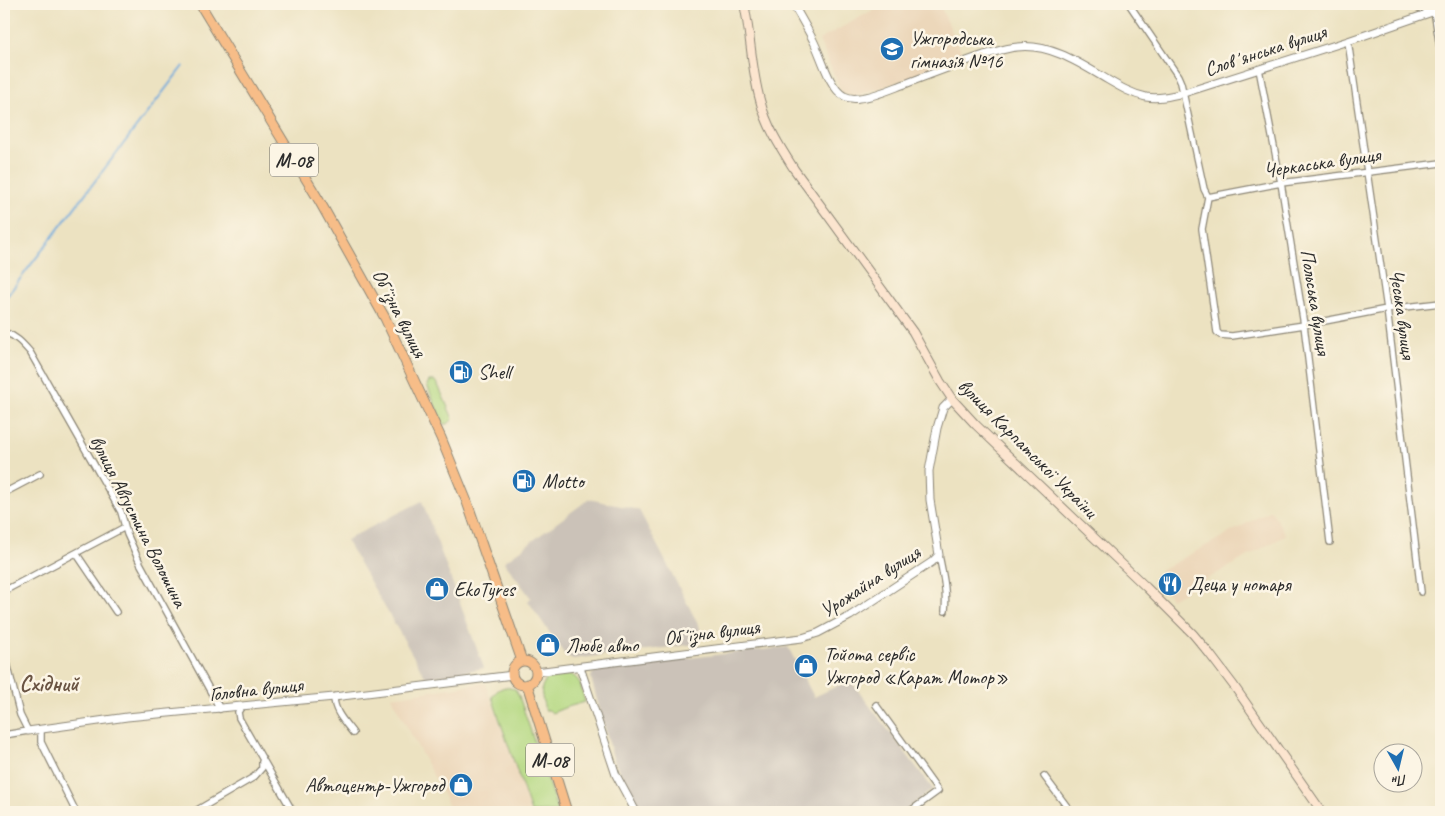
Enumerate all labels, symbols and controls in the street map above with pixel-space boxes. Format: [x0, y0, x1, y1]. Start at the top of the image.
street label: Словʼянська вулиця [1201, 19, 1331, 82]
place label: Ужгородська гімназія №16 [910, 26, 1003, 74]
school or university icon: Ужгородська гімназія №16 [879, 36, 905, 62]
street label: Черкаська вулиця [1262, 142, 1384, 183]
road number: М-08 [270, 144, 318, 176]
street label: Польська вулиця [1295, 247, 1336, 358]
street label: Обʼїзна вулиця [366, 265, 433, 363]
street label: Чеська вулиця [1384, 268, 1421, 362]
fuel station icon: Shell [448, 359, 474, 385]
place label: Shell [478, 360, 514, 385]
street label: вулиця Карпатської України [953, 373, 1104, 525]
street label: вулиця Августина Волошина [84, 431, 193, 613]
fuel station icon: Motto [511, 468, 537, 494]
place label: Motto [542, 469, 586, 494]
street label: Урожайна вулиця [816, 539, 926, 623]
restaurant icon: Деца у нотаря [1157, 571, 1183, 597]
place label: Деца у нотаря [1188, 572, 1293, 597]
shop icon: EkoTyres [424, 576, 450, 602]
place label: EkoTyres [454, 577, 517, 602]
street label: Обʼїзна вулиця [663, 614, 762, 652]
shop icon: Любе авто [535, 632, 561, 658]
place label: Любе авто [566, 633, 639, 658]
place label: Тойота сервіс Ужгород «Карат Мотор» [824, 642, 1008, 690]
shop icon: Тойота сервіс Ужгород «Карат Мотор» [793, 653, 819, 679]
district label: Східний [19, 670, 80, 698]
street label: Головна вулиця [208, 672, 306, 707]
road number: М-08 [526, 744, 574, 776]
north arrow [1372, 744, 1422, 794]
text: Пн [1391, 771, 1408, 790]
shop icon: Автоцентр-Ужгород [448, 772, 474, 798]
place label: Автоцентр-Ужгород [305, 773, 446, 798]

